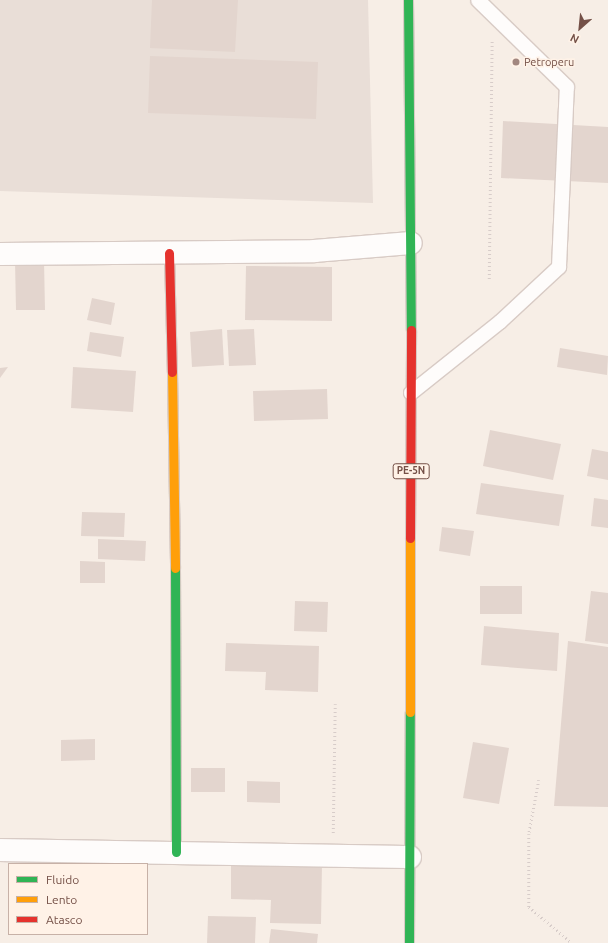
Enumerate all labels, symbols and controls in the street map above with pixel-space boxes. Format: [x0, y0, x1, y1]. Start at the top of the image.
north arrow [560, 8, 600, 48]
text: N [568, 31, 581, 46]
place label: Petroperu [524, 55, 574, 69]
marker: Petroperu [511, 57, 521, 67]
road number: PE-5N [392, 463, 430, 479]
legend [8, 863, 148, 935]
text: Fluido [46, 873, 79, 886]
text: Lento [46, 893, 77, 906]
text: Atasco [46, 913, 82, 926]

